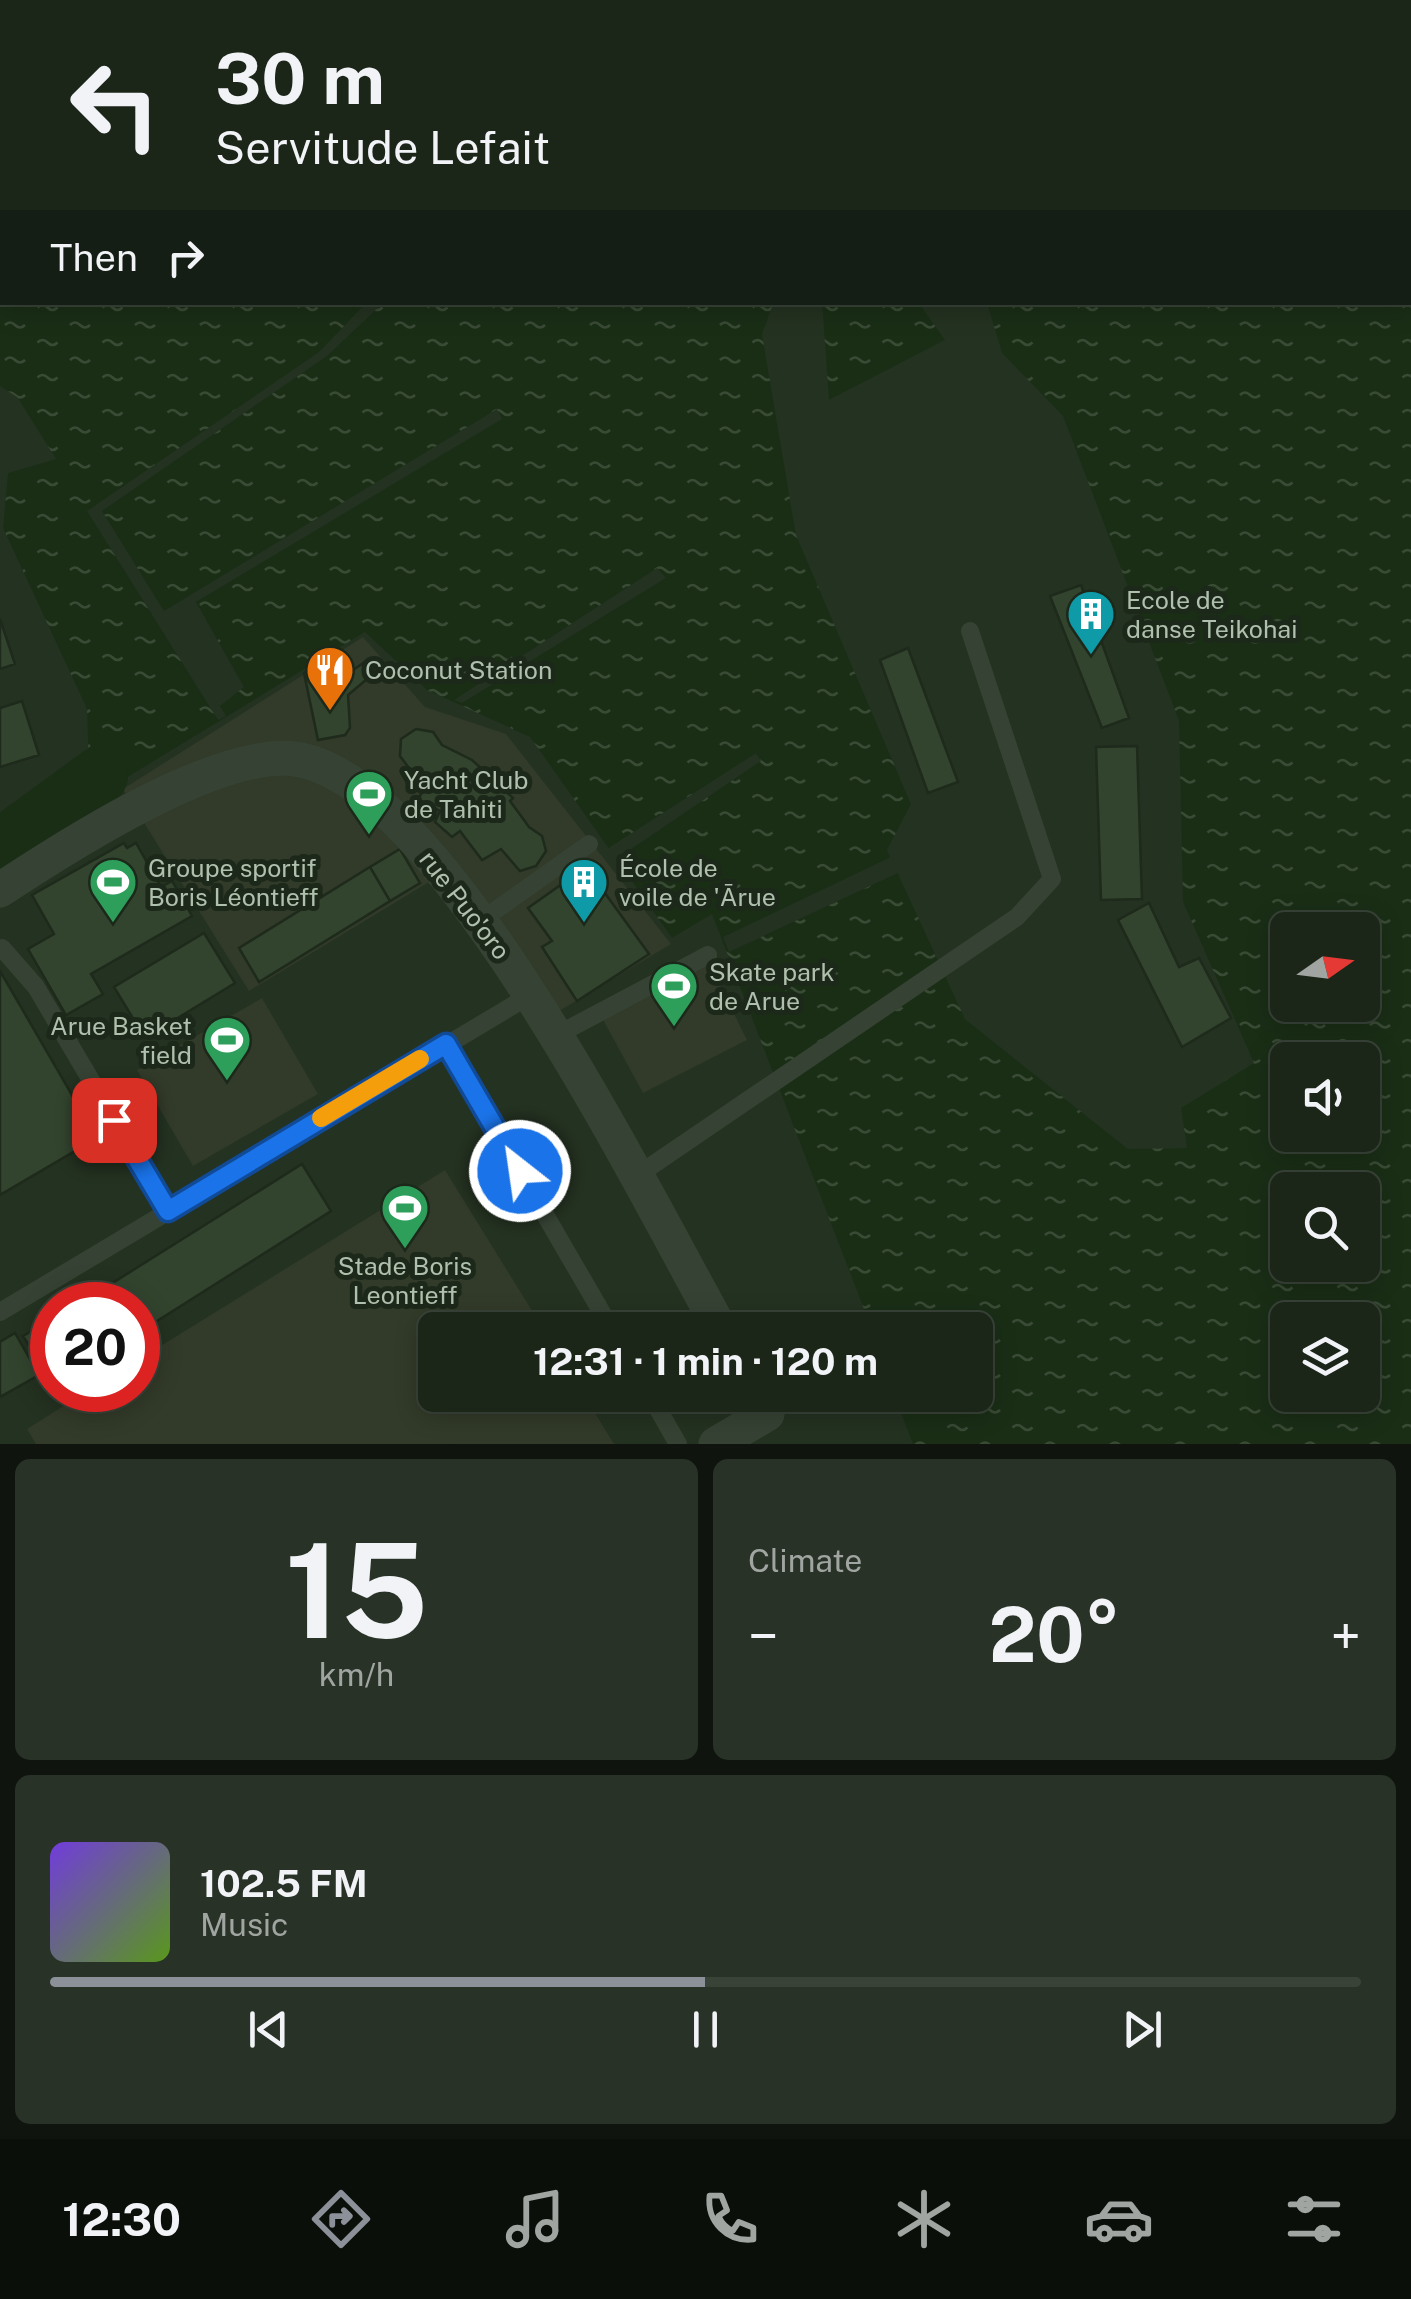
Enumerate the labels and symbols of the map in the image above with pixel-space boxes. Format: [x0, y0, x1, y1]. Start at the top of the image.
place label: Ecole de danse Teikohai [1126, 585, 1297, 644]
building icon: Ecole de danse Teikohai [1065, 588, 1117, 656]
restaurant icon: Coconut Station [304, 644, 356, 712]
place label: Coconut Station [365, 655, 552, 685]
place label: Yacht Club de Tahiti [404, 765, 528, 824]
sports icon: Yacht Club de Tahiti [343, 768, 395, 836]
street label: rue Puo'oro [413, 845, 517, 965]
place label: Groupe sportif Boris Léontieff [148, 853, 319, 912]
place label: École de voile de 'Ārue [619, 853, 776, 912]
sports icon: Groupe sportif Boris Léontieff [87, 856, 139, 924]
building icon: École de voile de 'Ārue [558, 856, 610, 924]
north arrow [1270, 912, 1380, 1022]
place label: Skate park de Arue [709, 957, 835, 1016]
sports icon: Skate park de Arue [648, 960, 700, 1028]
place label: Arue Basket field [50, 1011, 192, 1070]
sports icon: Arue Basket field [201, 1014, 253, 1082]
pin [72, 1078, 157, 1163]
position arrow [468, 1119, 572, 1223]
sports icon: Stade Boris Leontieff [379, 1182, 431, 1250]
place label: Stade Boris Leontieff [338, 1251, 472, 1310]
speed limit sign: 20 [30, 1282, 160, 1412]

